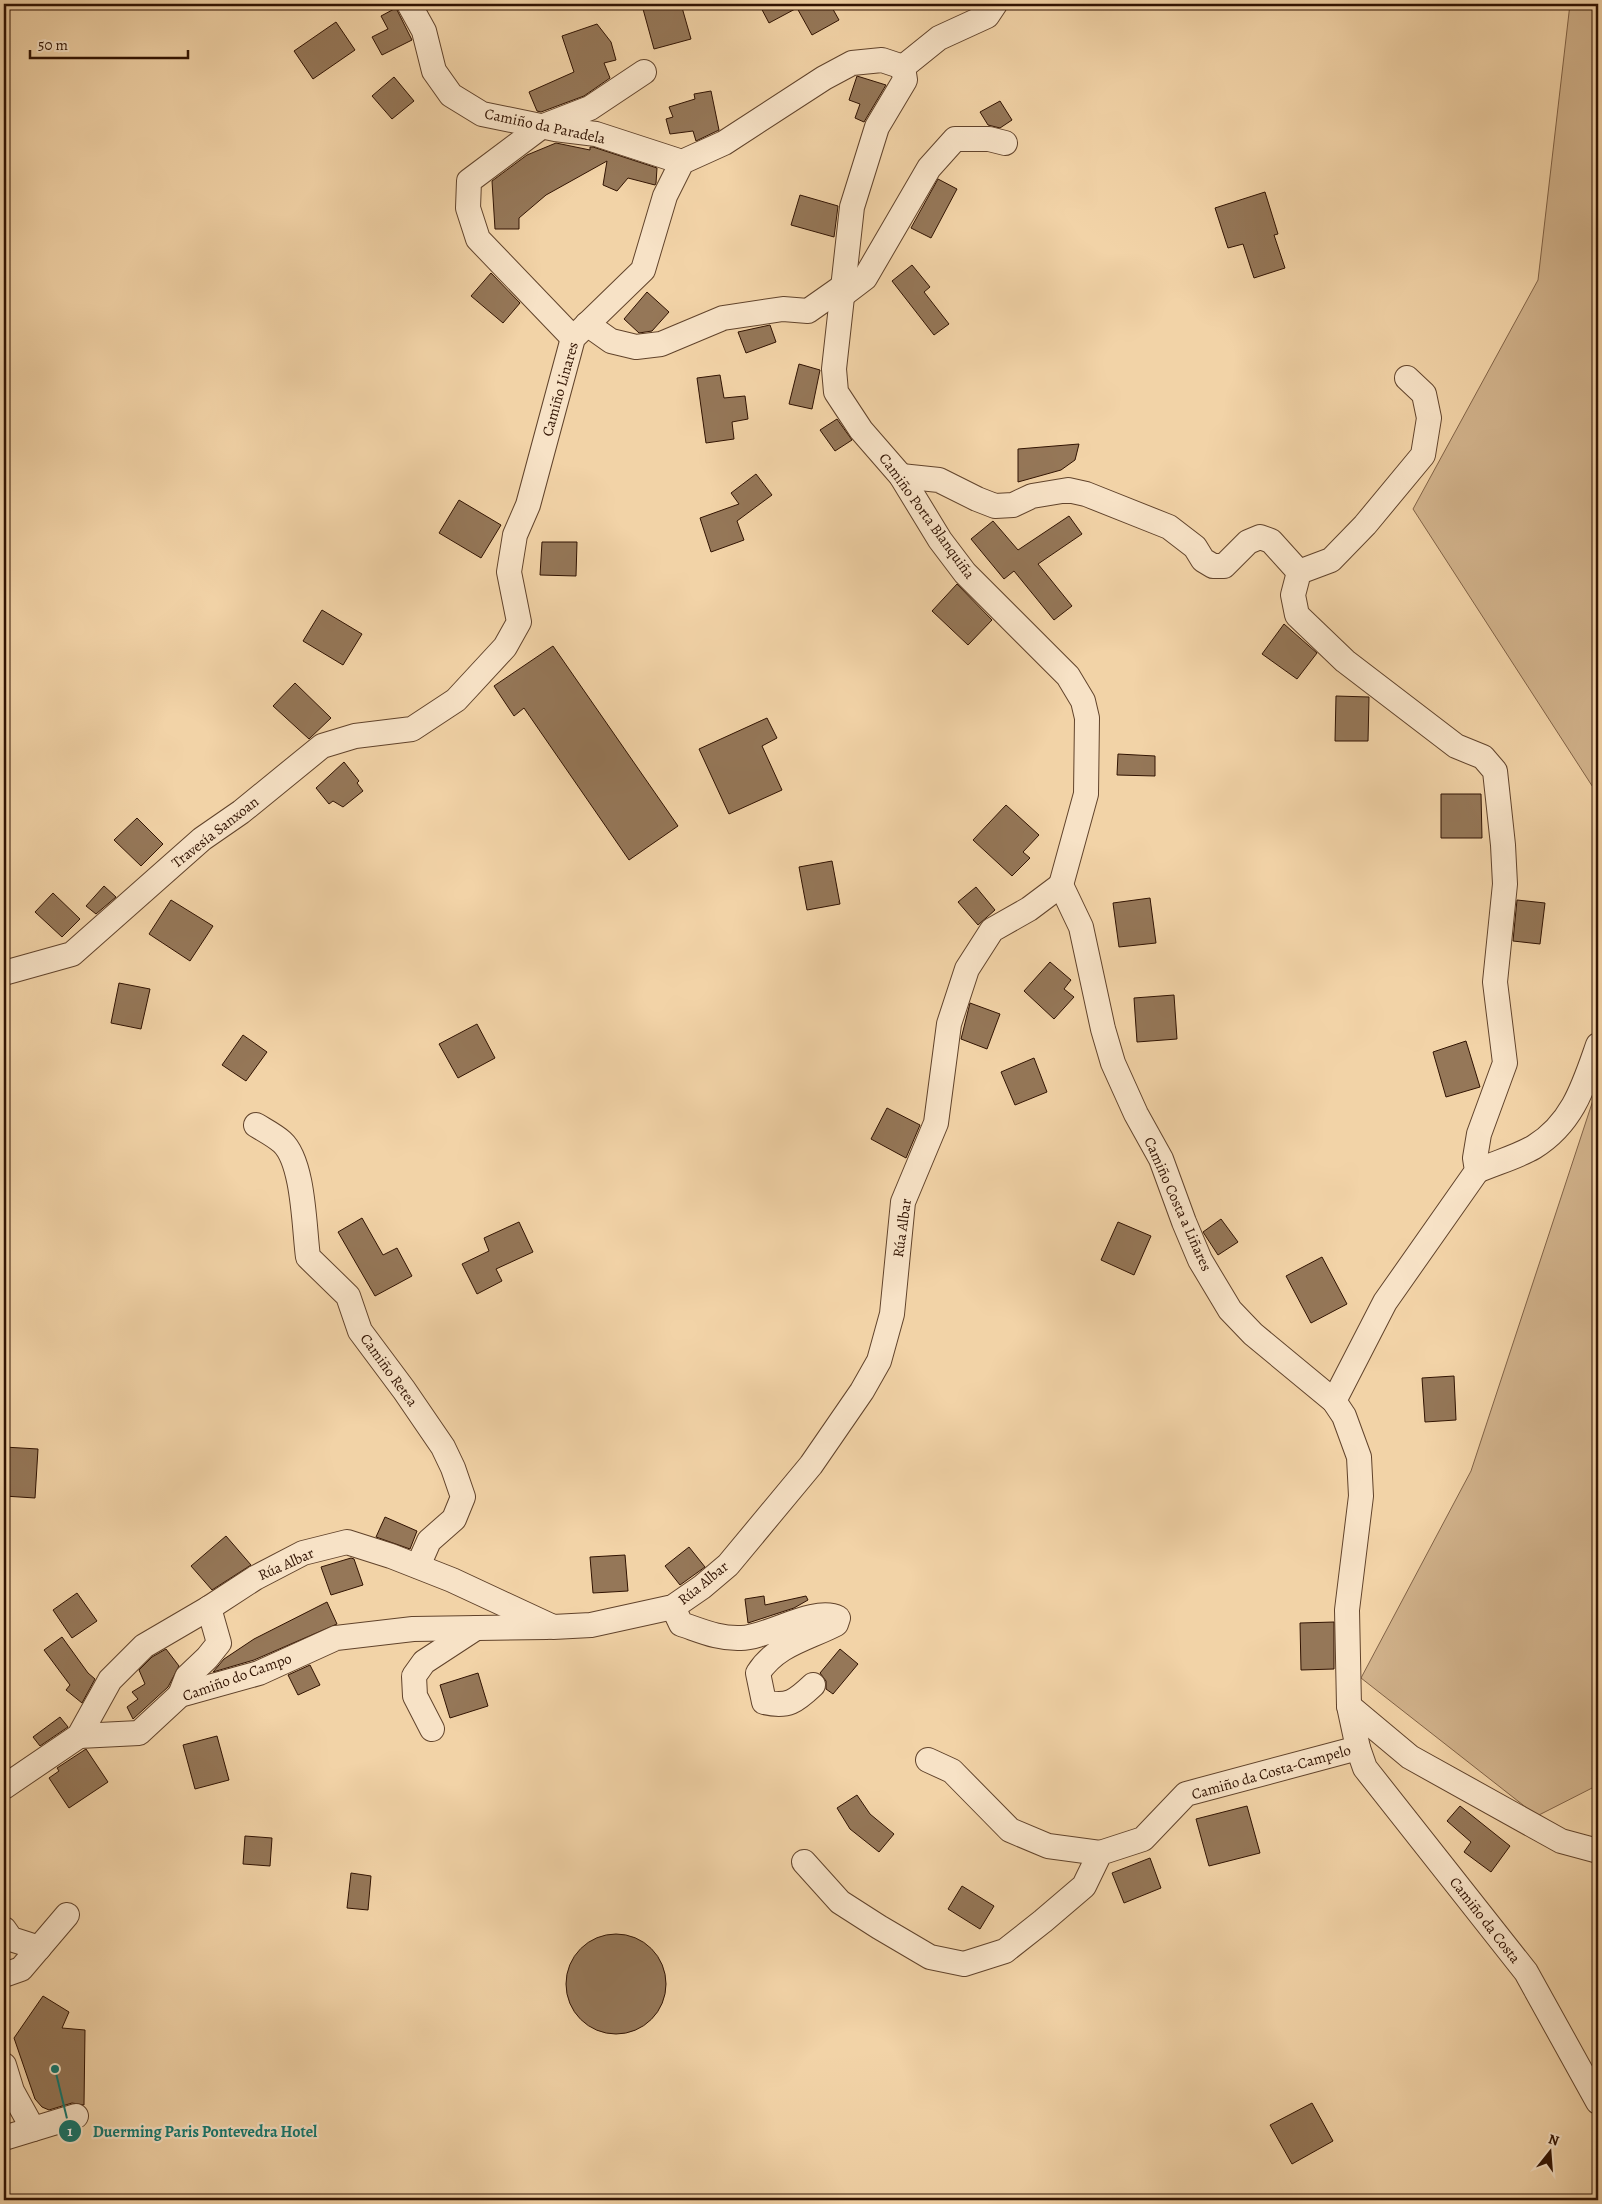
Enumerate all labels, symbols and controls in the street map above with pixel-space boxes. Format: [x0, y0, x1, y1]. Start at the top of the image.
scale bar [30, 28, 188, 60]
text: 50 m [38, 35, 68, 55]
street label: Camiño da Paradela [483, 103, 607, 149]
street label: Camiño Linares [537, 339, 583, 439]
street label: Camiño Porta Blanquiña [875, 449, 979, 583]
street label: Travesía Sanxoan [167, 792, 263, 872]
street label: Camiño Costa a Liñares [1139, 1134, 1217, 1274]
street label: Rúa Albar [888, 1197, 916, 1259]
street label: Camiño Retea [356, 1329, 422, 1411]
street label: Rúa Albar [255, 1543, 317, 1585]
street label: Rúa Albar [674, 1556, 733, 1609]
street label: Camiño do Campo [180, 1648, 294, 1706]
street label: Camiño da Costa-Campelo [1189, 1740, 1353, 1804]
street label: Camiño da Costa [1445, 1873, 1525, 1967]
callout: Duerming Paris Pontevedra Hotel [58, 2116, 327, 2147]
text: 1 [67, 2121, 73, 2141]
text: Duerming Paris Pontevedra Hotel [93, 2121, 318, 2143]
north arrow [1524, 2126, 1574, 2176]
text: N [1546, 2129, 1561, 2151]

